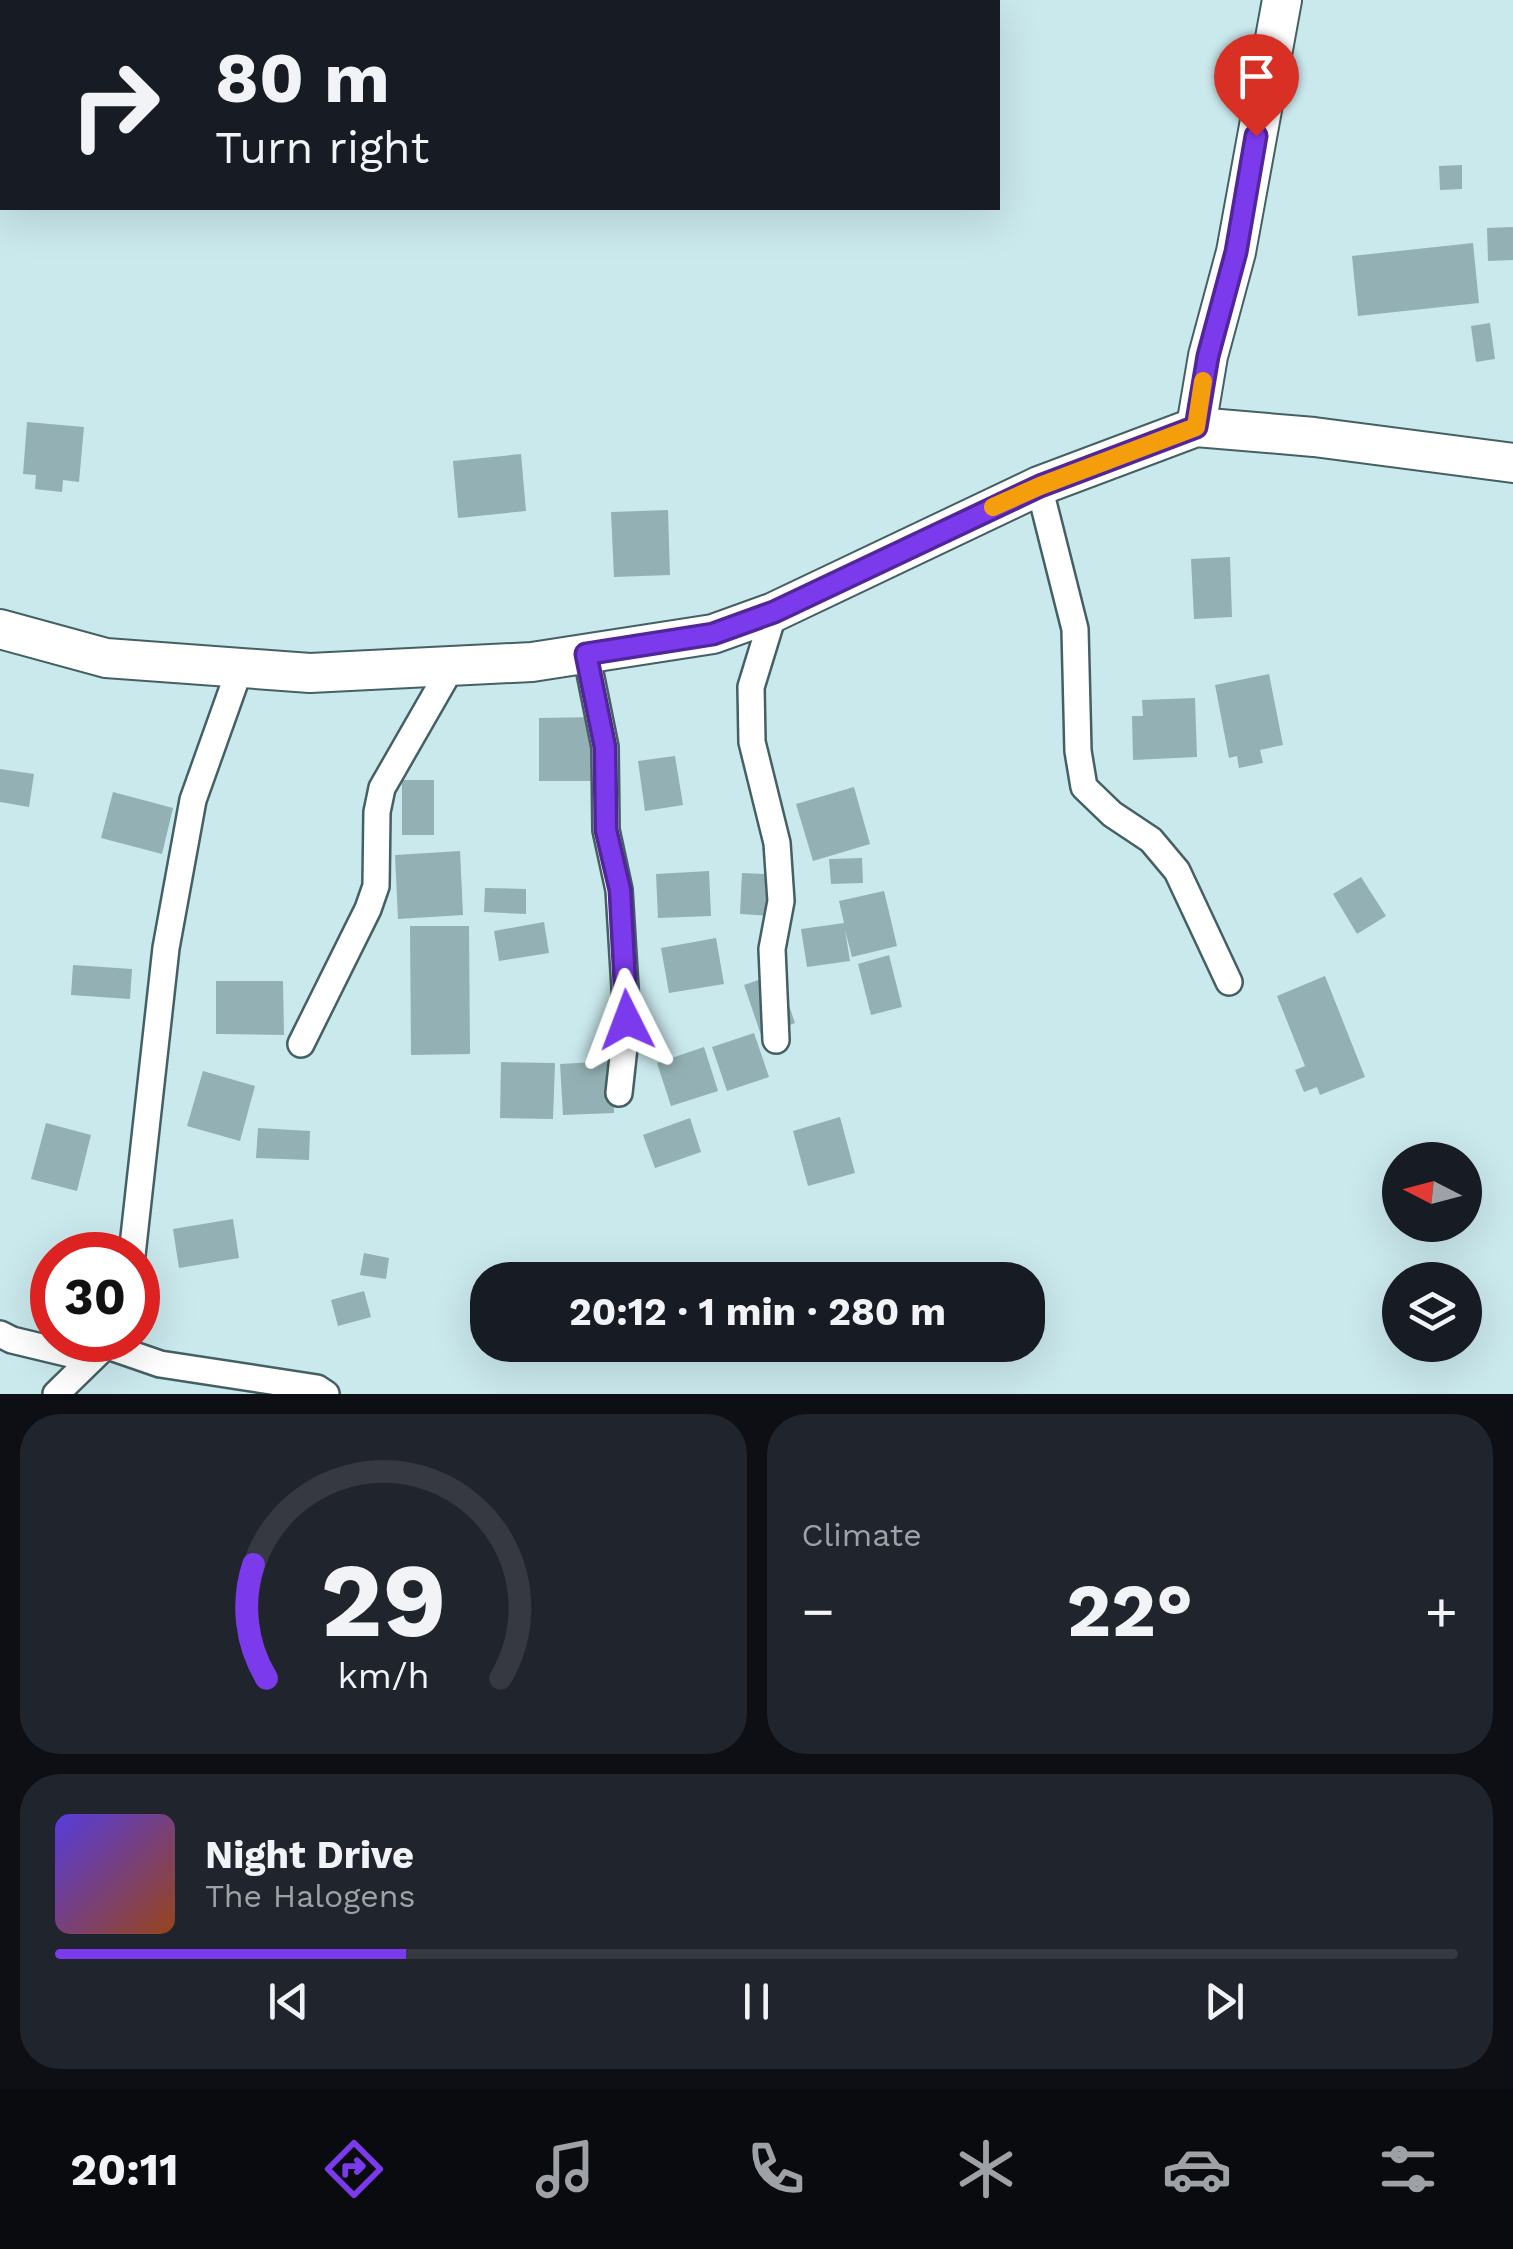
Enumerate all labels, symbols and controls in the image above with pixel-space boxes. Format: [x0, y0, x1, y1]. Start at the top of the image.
pin [1214, 34, 1299, 137]
text: 80 m [215, 37, 390, 119]
icon: right [50, 40, 180, 170]
icon: arrive [1229, 49, 1284, 104]
text: Turn right [215, 121, 429, 174]
position arrow [575, 968, 679, 1072]
north arrow [1382, 1142, 1482, 1242]
map controls [1382, 1142, 1482, 1362]
speed limit sign: 30 [30, 1232, 160, 1362]
button: layers [1382, 1262, 1482, 1362]
text: 20:12 · 1 min · 280 m [569, 1290, 946, 1334]
text: Climate [802, 1516, 922, 1554]
text: 29 [320, 1539, 446, 1661]
text: 22° [1066, 1566, 1193, 1654]
text: − [802, 1579, 835, 1643]
text: + [1425, 1579, 1458, 1643]
text: km/h [337, 1655, 429, 1697]
text: Night Drive [205, 1833, 414, 1877]
text: The Halogens [205, 1877, 415, 1915]
icon: previous [261, 1974, 316, 2029]
icon: pause [729, 1974, 784, 2029]
icon: next [1197, 1974, 1252, 2029]
icon: directions [319, 2134, 389, 2204]
icon: music [530, 2134, 600, 2204]
icon: phone [741, 2134, 811, 2204]
icon: climate [951, 2134, 1021, 2204]
icon: car [1162, 2134, 1232, 2204]
icon: filters [1373, 2134, 1443, 2204]
text: 20:11 [70, 2143, 179, 2196]

